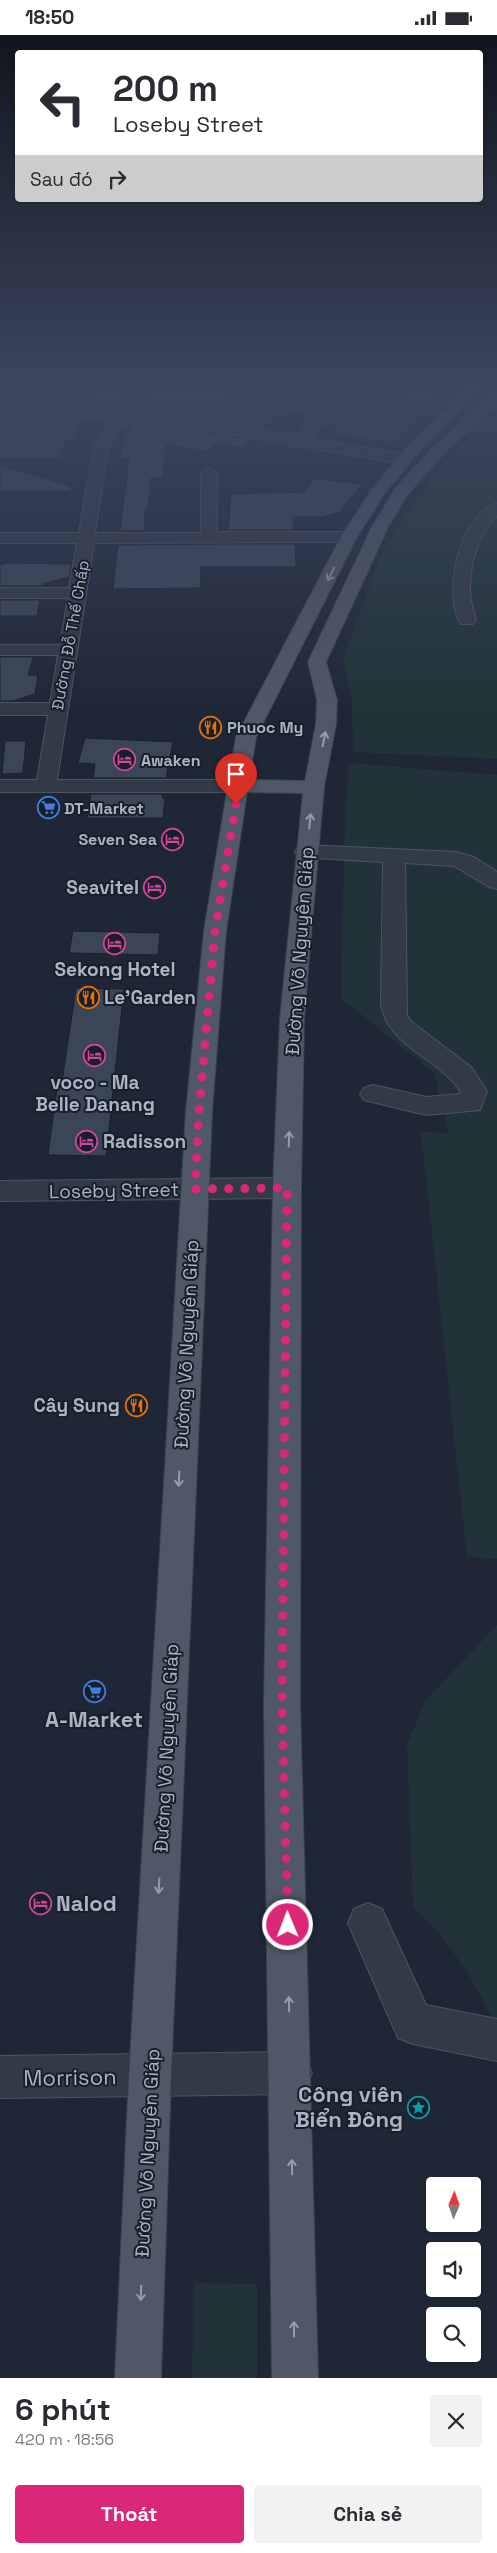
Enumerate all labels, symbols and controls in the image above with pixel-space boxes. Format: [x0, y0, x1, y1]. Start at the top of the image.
text: 18:50 [25, 5, 74, 30]
text: 200 m [113, 67, 218, 111]
icon: left [30, 70, 95, 135]
text: Loseby Street [113, 110, 264, 138]
icon: right [103, 165, 131, 193]
text: Sau đó [30, 167, 93, 192]
street label: Đường Đỗ Thế Chấp [47, 559, 94, 712]
one-way arrow [326, 566, 335, 581]
restaurant icon: Phuoc My [199, 715, 223, 739]
place label: Phuoc My [227, 717, 303, 738]
one-way arrow [319, 732, 329, 748]
hotel icon: Awaken [113, 748, 137, 772]
place label: Awaken [141, 750, 201, 771]
pin [215, 753, 257, 804]
icon: arrive [222, 760, 250, 788]
supermarket icon: DT-Market [36, 796, 60, 820]
place label: DT-Market [64, 798, 144, 819]
one-way arrow [305, 814, 315, 830]
hotel icon: Seven Sea [161, 827, 185, 851]
place label: Seven Sea [78, 829, 157, 850]
street label: Đường Võ Nguyên Giáp [280, 846, 319, 1056]
place label: Seavitel [66, 875, 139, 900]
hotel icon: Seavitel [143, 875, 167, 899]
hotel icon: Sekong Hotel [103, 931, 127, 955]
place label: Sekong Hotel [54, 957, 176, 982]
restaurant icon: Le’Garden [76, 985, 100, 1009]
place label: Le’Garden [104, 985, 196, 1010]
hotel icon: voco - Ma Belle Danang [83, 1044, 107, 1068]
place label: voco - Ma Belle Danang [35, 1070, 155, 1117]
hotel icon: Radisson [75, 1129, 99, 1153]
place label: Radisson [103, 1129, 186, 1154]
one-way arrow [284, 1131, 293, 1147]
street label: Loseby Street [49, 1177, 179, 1204]
street label: Đường Võ Nguyên Giáp [169, 1239, 204, 1449]
place label: Cây Sung [33, 1393, 120, 1418]
restaurant icon: Cây Sung [124, 1393, 148, 1417]
one-way arrow [175, 1471, 184, 1487]
street label: Đường Võ Nguyên Giáp [149, 1643, 184, 1853]
supermarket icon: A-Market [82, 1679, 106, 1703]
place label: A-Market [45, 1705, 143, 1733]
one-way arrow [155, 1878, 164, 1894]
place label: Nalod [56, 1889, 117, 1917]
hotel icon: Nalod [28, 1891, 52, 1915]
position arrow [261, 1898, 313, 1950]
one-way arrow [284, 1997, 294, 2013]
street label: Đường Võ Nguyên Giáp [130, 2048, 165, 2258]
street label: Morrison [23, 2062, 117, 2092]
place label: Công viên Biển Đông [295, 2080, 403, 2133]
place icon: Công viên Biển Đông [407, 2095, 431, 2119]
one-way arrow [287, 2159, 297, 2176]
north arrow [426, 2177, 481, 2233]
map controls [426, 2177, 481, 2362]
button: sound [426, 2242, 481, 2297]
one-way arrow [136, 2285, 145, 2301]
button: search [426, 2307, 481, 2362]
one-way arrow [289, 2322, 299, 2338]
text: 6 phút [15, 2390, 111, 2429]
button: close [430, 2395, 482, 2447]
text: 420 m · 18:56 [15, 2429, 114, 2450]
button: Thoát [15, 2485, 244, 2543]
button: Chia sẻ [254, 2485, 482, 2543]

